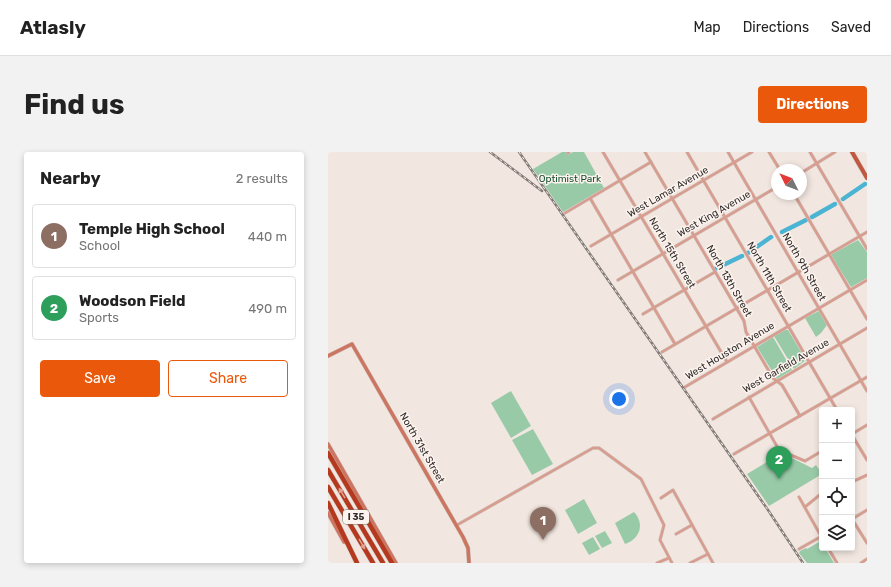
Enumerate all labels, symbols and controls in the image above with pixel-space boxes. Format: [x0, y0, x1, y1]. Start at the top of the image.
text: Atlasly [20, 16, 86, 39]
text: Map [694, 19, 721, 36]
text: Directions [743, 19, 809, 36]
text: Saved [831, 19, 871, 36]
button: Directions [758, 86, 867, 123]
text: Find us [24, 88, 124, 121]
street label: West Lamar Avenue [626, 164, 711, 220]
north arrow [771, 164, 807, 200]
text: Nearby [40, 168, 101, 188]
text: 2 results [236, 171, 288, 186]
park label: Optimist Park [539, 173, 602, 185]
street label: West King Avenue [675, 188, 753, 240]
street label: North 15th Street [646, 215, 698, 291]
text: Temple High School [79, 220, 225, 238]
text: 1 [51, 229, 57, 244]
text: 440 m [248, 229, 287, 244]
street label: North 9th Street [780, 231, 828, 303]
text: School [79, 238, 120, 253]
street label: North 11th Street [744, 240, 794, 314]
street label: North 13th Street [704, 243, 754, 319]
text: Woodson Field [79, 292, 186, 310]
text: 2 [50, 301, 58, 316]
text: 490 m [248, 301, 287, 316]
text: Sports [79, 310, 119, 325]
street label: West Houston Avenue [683, 319, 777, 382]
street label: West Garfield Avenue [741, 336, 832, 396]
button: Save [40, 360, 160, 397]
button: Share [168, 360, 288, 397]
your location [609, 389, 629, 409]
map controls [819, 407, 855, 551]
button: + [819, 407, 855, 443]
street label: North 31st Street [397, 411, 447, 485]
button: − [819, 443, 855, 479]
pin: 2 [766, 446, 792, 479]
button: locate [819, 479, 855, 515]
one-way arrow [338, 487, 345, 499]
pin: 1 [530, 507, 556, 540]
road number: I 35 [343, 510, 369, 524]
button: layers [819, 515, 855, 551]
one-way arrow [359, 538, 366, 550]

